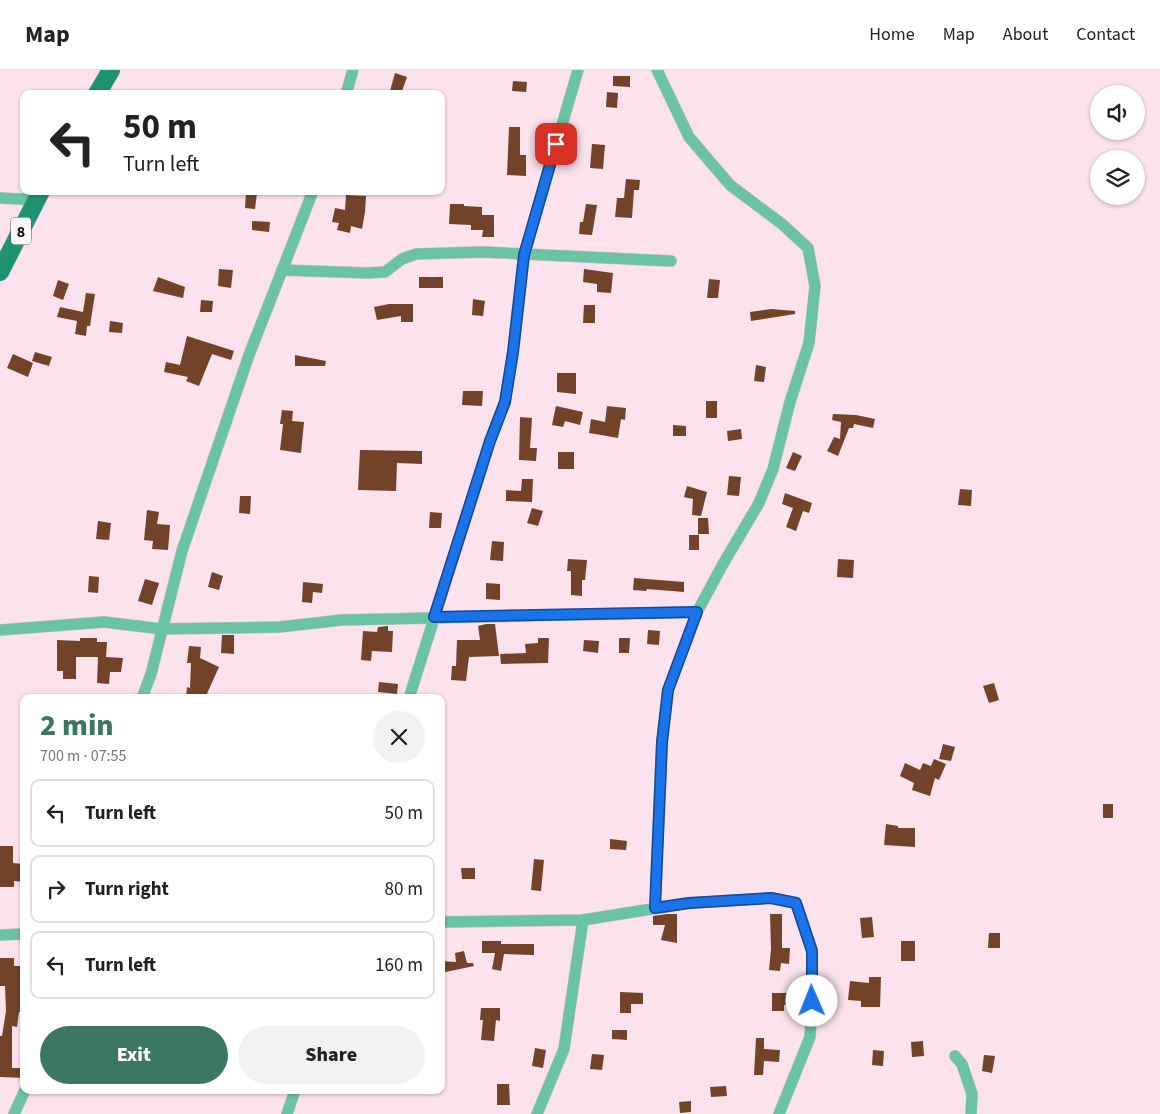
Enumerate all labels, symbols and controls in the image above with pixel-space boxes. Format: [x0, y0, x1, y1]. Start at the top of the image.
text: Map [25, 17, 70, 52]
text: Home [869, 22, 915, 47]
text: Map [943, 22, 975, 47]
text: About [1003, 22, 1048, 47]
text: Contact [1076, 22, 1135, 47]
map controls [1090, 85, 1145, 205]
button: sound [1090, 85, 1145, 140]
text: 50 m [123, 102, 197, 152]
icon: left [40, 110, 105, 175]
pin [535, 123, 577, 165]
icon: arrive [542, 130, 570, 158]
text: Turn left [123, 148, 199, 180]
button: layers [1090, 150, 1145, 205]
road number: 8 [11, 218, 31, 245]
text: 2 min [40, 704, 114, 747]
button: close [373, 711, 425, 763]
text: 700 m · 07:55 [40, 745, 127, 767]
icon: left [42, 799, 70, 827]
text: Turn left [85, 800, 156, 827]
text: 50 m [385, 800, 423, 827]
icon: right [42, 875, 70, 903]
text: Turn right [85, 876, 169, 903]
text: 80 m [385, 876, 423, 903]
icon: left [42, 951, 70, 979]
text: Turn left [85, 952, 156, 979]
text: 160 m [375, 952, 423, 979]
position arrow [785, 974, 837, 1026]
button: Exit [40, 1026, 228, 1084]
button: Share [238, 1026, 425, 1084]

